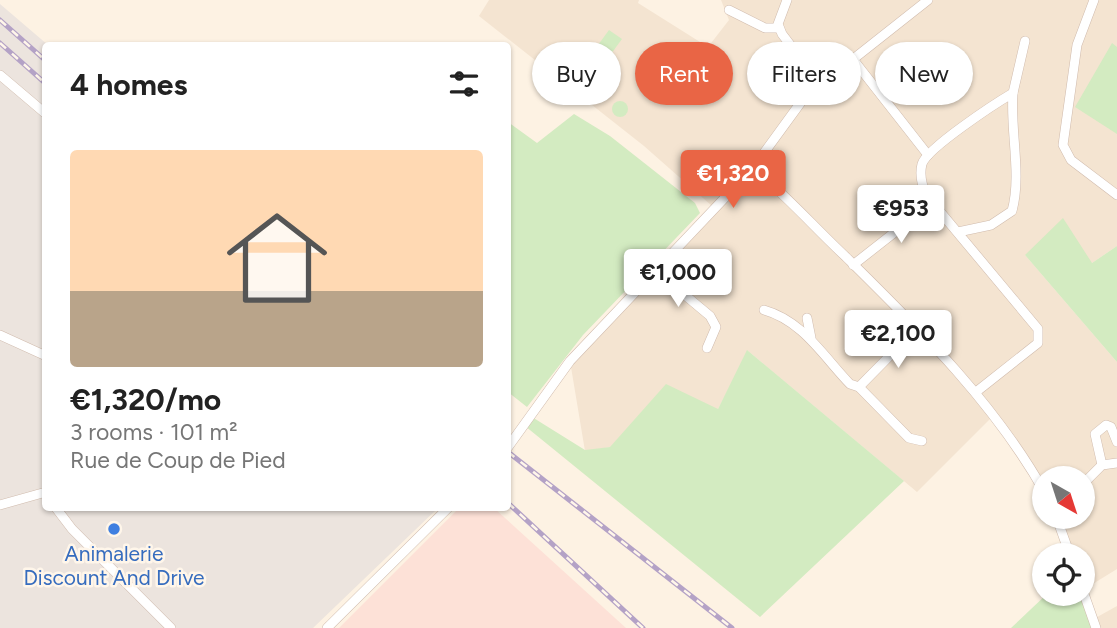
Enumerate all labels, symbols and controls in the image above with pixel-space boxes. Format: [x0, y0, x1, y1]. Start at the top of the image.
chip: Buy [532, 42, 621, 105]
chip: Rent [635, 42, 733, 105]
chip: Filters [747, 42, 861, 105]
chip: New [875, 42, 973, 105]
icon: filters [445, 65, 483, 103]
text: 4 homes [70, 66, 187, 103]
pin: €1,320 [676, 150, 790, 210]
text: €1,320 [697, 159, 769, 187]
pin: €953 [860, 186, 942, 245]
text: €953 [873, 194, 929, 222]
icon: home [214, 195, 340, 321]
pin: €1,000 [621, 250, 735, 309]
text: €1,000 [640, 258, 716, 286]
pin: €2,100 [841, 310, 955, 370]
text: €2,100 [861, 319, 935, 347]
text: €1,320/mo [70, 381, 221, 418]
text: 3 rooms · 101 m² [70, 418, 237, 446]
text: Rue de Coup de Pied [70, 446, 286, 474]
north arrow [1032, 466, 1096, 528]
map controls [1032, 466, 1095, 606]
marker: Animalerie Discount And Drive [106, 521, 122, 537]
place label: Animalerie Discount And Drive [23, 541, 205, 590]
button: locate [1032, 543, 1095, 606]

